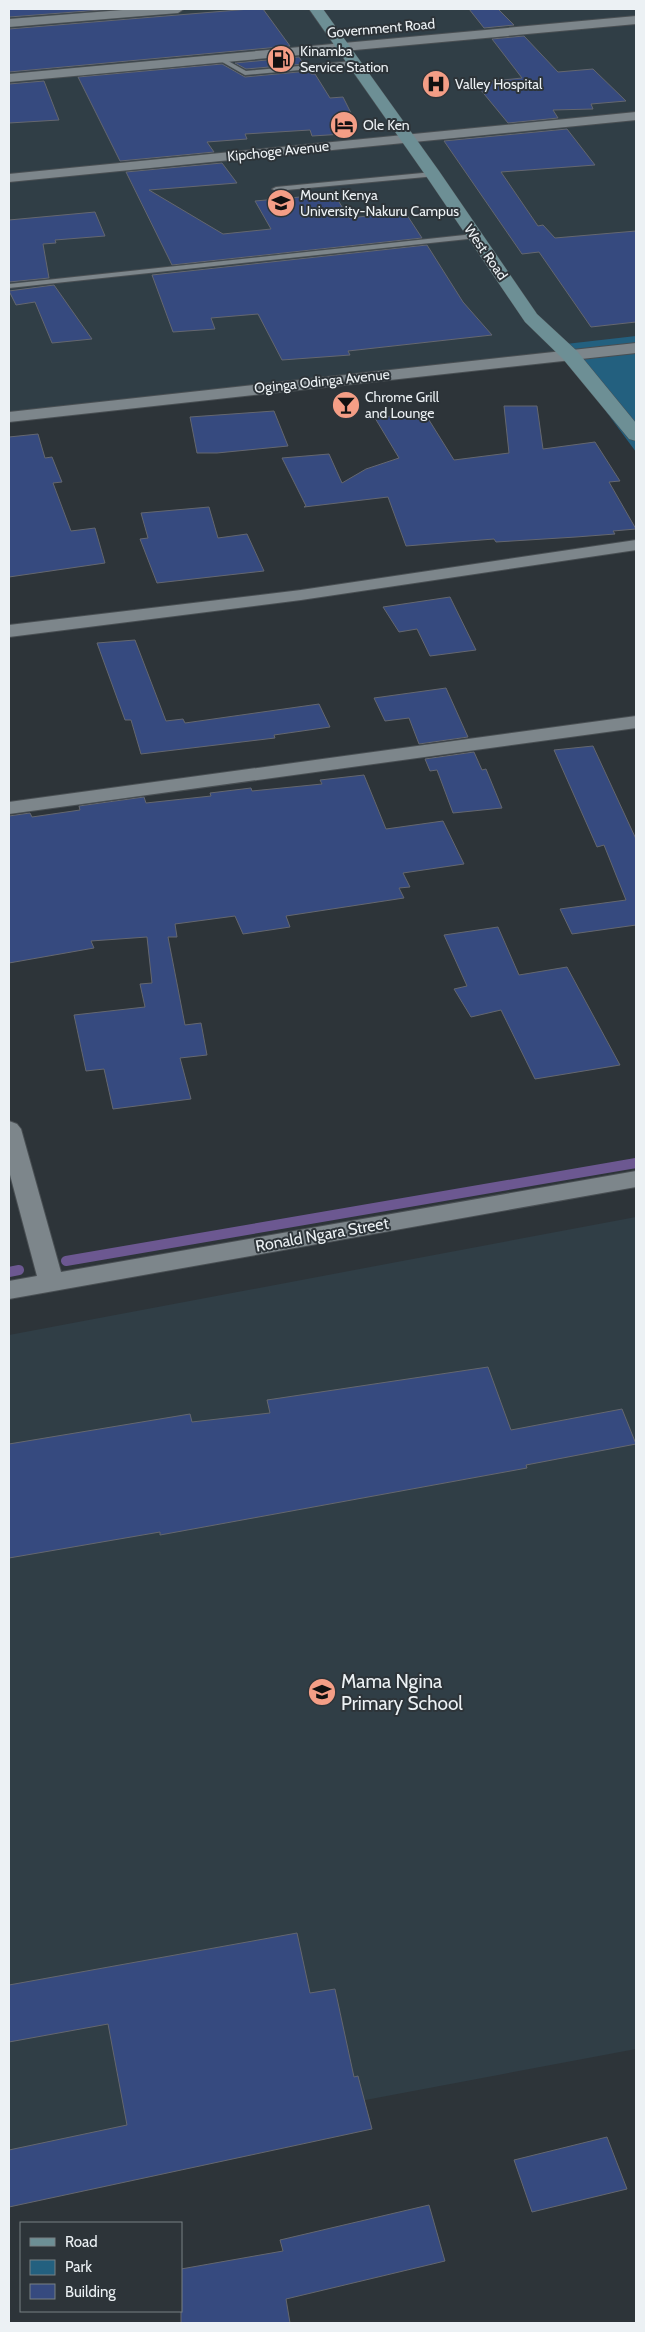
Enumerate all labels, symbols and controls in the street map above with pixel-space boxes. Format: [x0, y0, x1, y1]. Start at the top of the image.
street label: Government Road [326, 14, 436, 42]
place label: Kinamba Service Station [300, 42, 389, 76]
fuel station icon: Kinamba Service Station [266, 44, 296, 74]
hospital icon: Valley Hospital [421, 69, 451, 99]
place label: Valley Hospital [455, 75, 543, 93]
hotel icon: Ole Ken [329, 110, 359, 140]
place label: Ole Ken [363, 116, 410, 134]
street label: Kipchoge Avenue [226, 137, 330, 165]
place label: Mount Kenya University-Nakuru Campus [300, 186, 459, 220]
school or university icon: Mount Kenya University-Nakuru Campus [266, 188, 296, 218]
street label: West Road [460, 221, 512, 283]
street label: Oginga Odinga Avenue [253, 365, 391, 397]
place label: Chrome Grill and Lounge [365, 388, 440, 422]
bar icon: Chrome Grill and Lounge [331, 390, 361, 420]
street label: Ronald Ngara Street [254, 1213, 391, 1256]
place label: Mama Ngina Primary School [341, 1670, 463, 1715]
school or university icon: Mama Ngina Primary School [307, 1677, 337, 1707]
legend [20, 2222, 182, 2312]
text: Road [65, 2233, 98, 2251]
text: Park [65, 2258, 92, 2276]
text: Building [65, 2283, 116, 2301]

